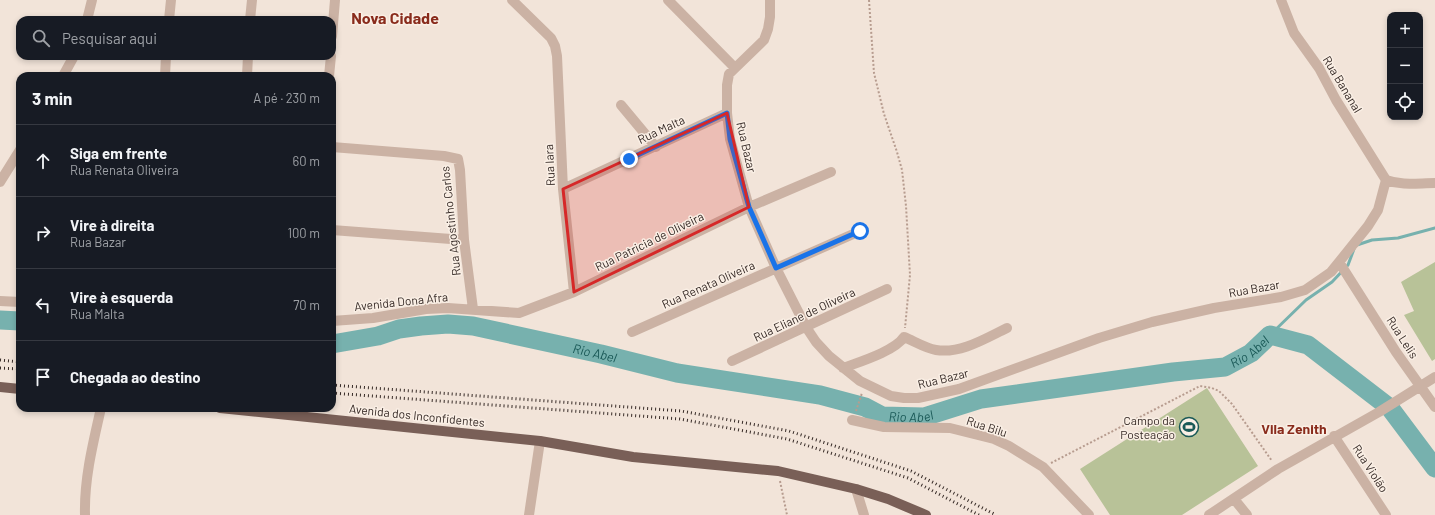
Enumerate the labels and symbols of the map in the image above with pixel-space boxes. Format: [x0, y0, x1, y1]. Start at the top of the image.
district label: Nova Cidade [351, 8, 439, 27]
street label: Rua Bananal [1321, 53, 1365, 115]
street label: Rua Malta [635, 112, 687, 146]
street label: Rua Bazar [734, 120, 760, 174]
street label: Rua Iara [541, 144, 557, 186]
route end [620, 150, 638, 168]
street label: Rua Agostinho Carlos [437, 165, 463, 276]
street label: Rua Patricia de Oliveira [592, 209, 706, 273]
route start [851, 222, 869, 240]
street label: Rua Renata Oliveira [659, 257, 757, 311]
street label: Rua Bazar [1227, 277, 1281, 299]
street label: Rua Eliane de Oliveira [751, 284, 857, 344]
street label: Avenida Dona Afra [353, 289, 449, 313]
street label: Rua Lelis [1384, 313, 1422, 361]
water label: Rio Abel [1227, 332, 1272, 371]
water label: Rio Abel [571, 340, 619, 366]
street label: Rua Bazar [916, 365, 970, 391]
street label: Avenida dos Inconfidentes [348, 401, 486, 429]
water label: Rio Abel [889, 407, 935, 425]
street label: Rua Bilu [965, 413, 1009, 439]
place label: Campo da Posteação [1120, 413, 1175, 441]
sports icon: Campo da Posteação [1178, 416, 1200, 438]
district label: Vila Zenith [1261, 420, 1327, 437]
street label: Rua Violão [1350, 441, 1392, 495]

